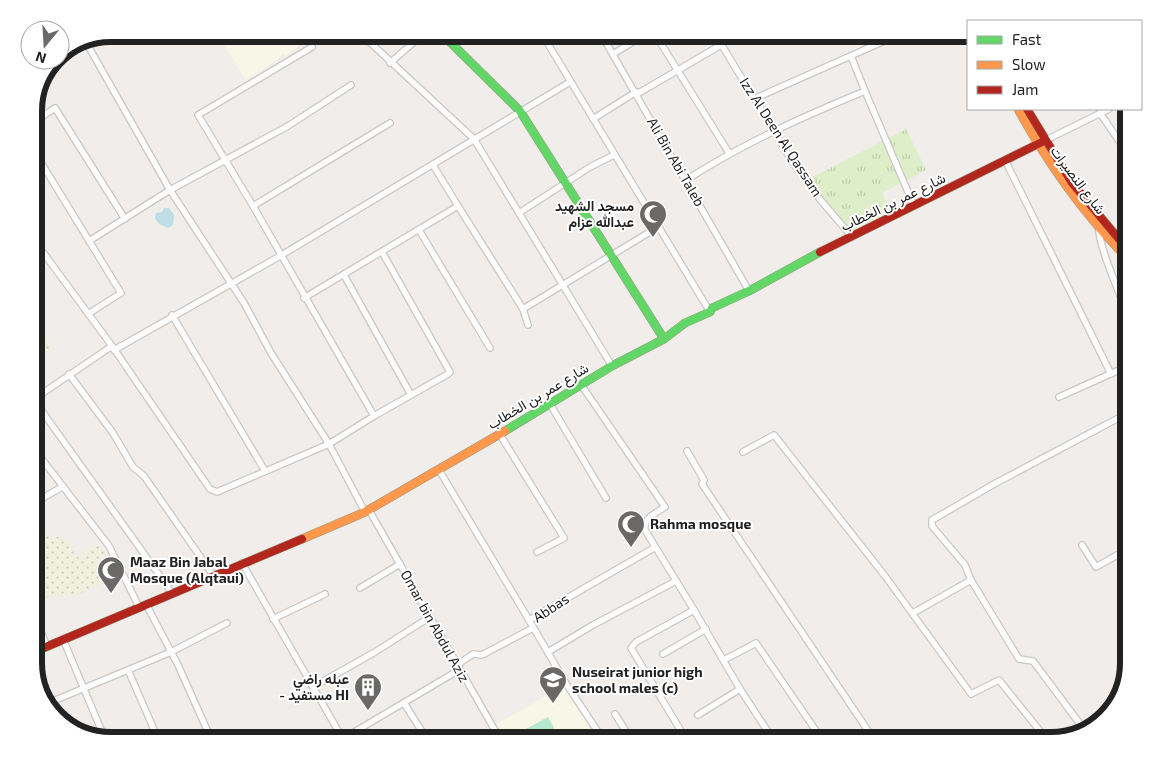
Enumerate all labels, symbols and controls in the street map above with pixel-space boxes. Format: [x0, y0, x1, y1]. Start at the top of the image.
north arrow [20, 20, 70, 70]
legend [967, 20, 1142, 110]
text: Fast [1012, 30, 1042, 48]
text: N [33, 48, 48, 67]
text: Slow [1012, 55, 1046, 73]
street label: Izz Al Deen Al Qassam [737, 74, 826, 199]
text: Jam [1012, 80, 1038, 98]
street label: Ali Bin Abi Taleb [644, 114, 709, 209]
street label: شارع النصيرات [1045, 142, 1110, 219]
street label: شارع عمر بن الخطاب [838, 169, 949, 237]
place label: مسجد الشهيد عبدالله عزام [555, 197, 634, 231]
mosque icon: مسجد الشهيد عبدالله عزام [638, 199, 668, 238]
street label: شارع عمر بن الخطاب [484, 359, 593, 435]
mosque icon: Rahma mosque [616, 509, 646, 548]
place label: Rahma mosque [650, 515, 751, 532]
place label: Maaz Bin Jabal Mosque (Alqtaui) [130, 553, 244, 586]
mosque icon: Maaz Bin Jabal Mosque (Alqtaui) [96, 555, 126, 594]
street label: Omar bin Abdul Aziz [397, 567, 473, 685]
street label: Abbas [530, 590, 572, 625]
place label: Nuseirat junior high school males (c) [572, 663, 703, 696]
school or university icon: Nuseirat junior high school males (c) [538, 665, 568, 704]
place label: عبله راضي - مستفيد HI [279, 670, 349, 704]
building icon: عبله راضي - مستفيد HI [353, 672, 383, 711]

